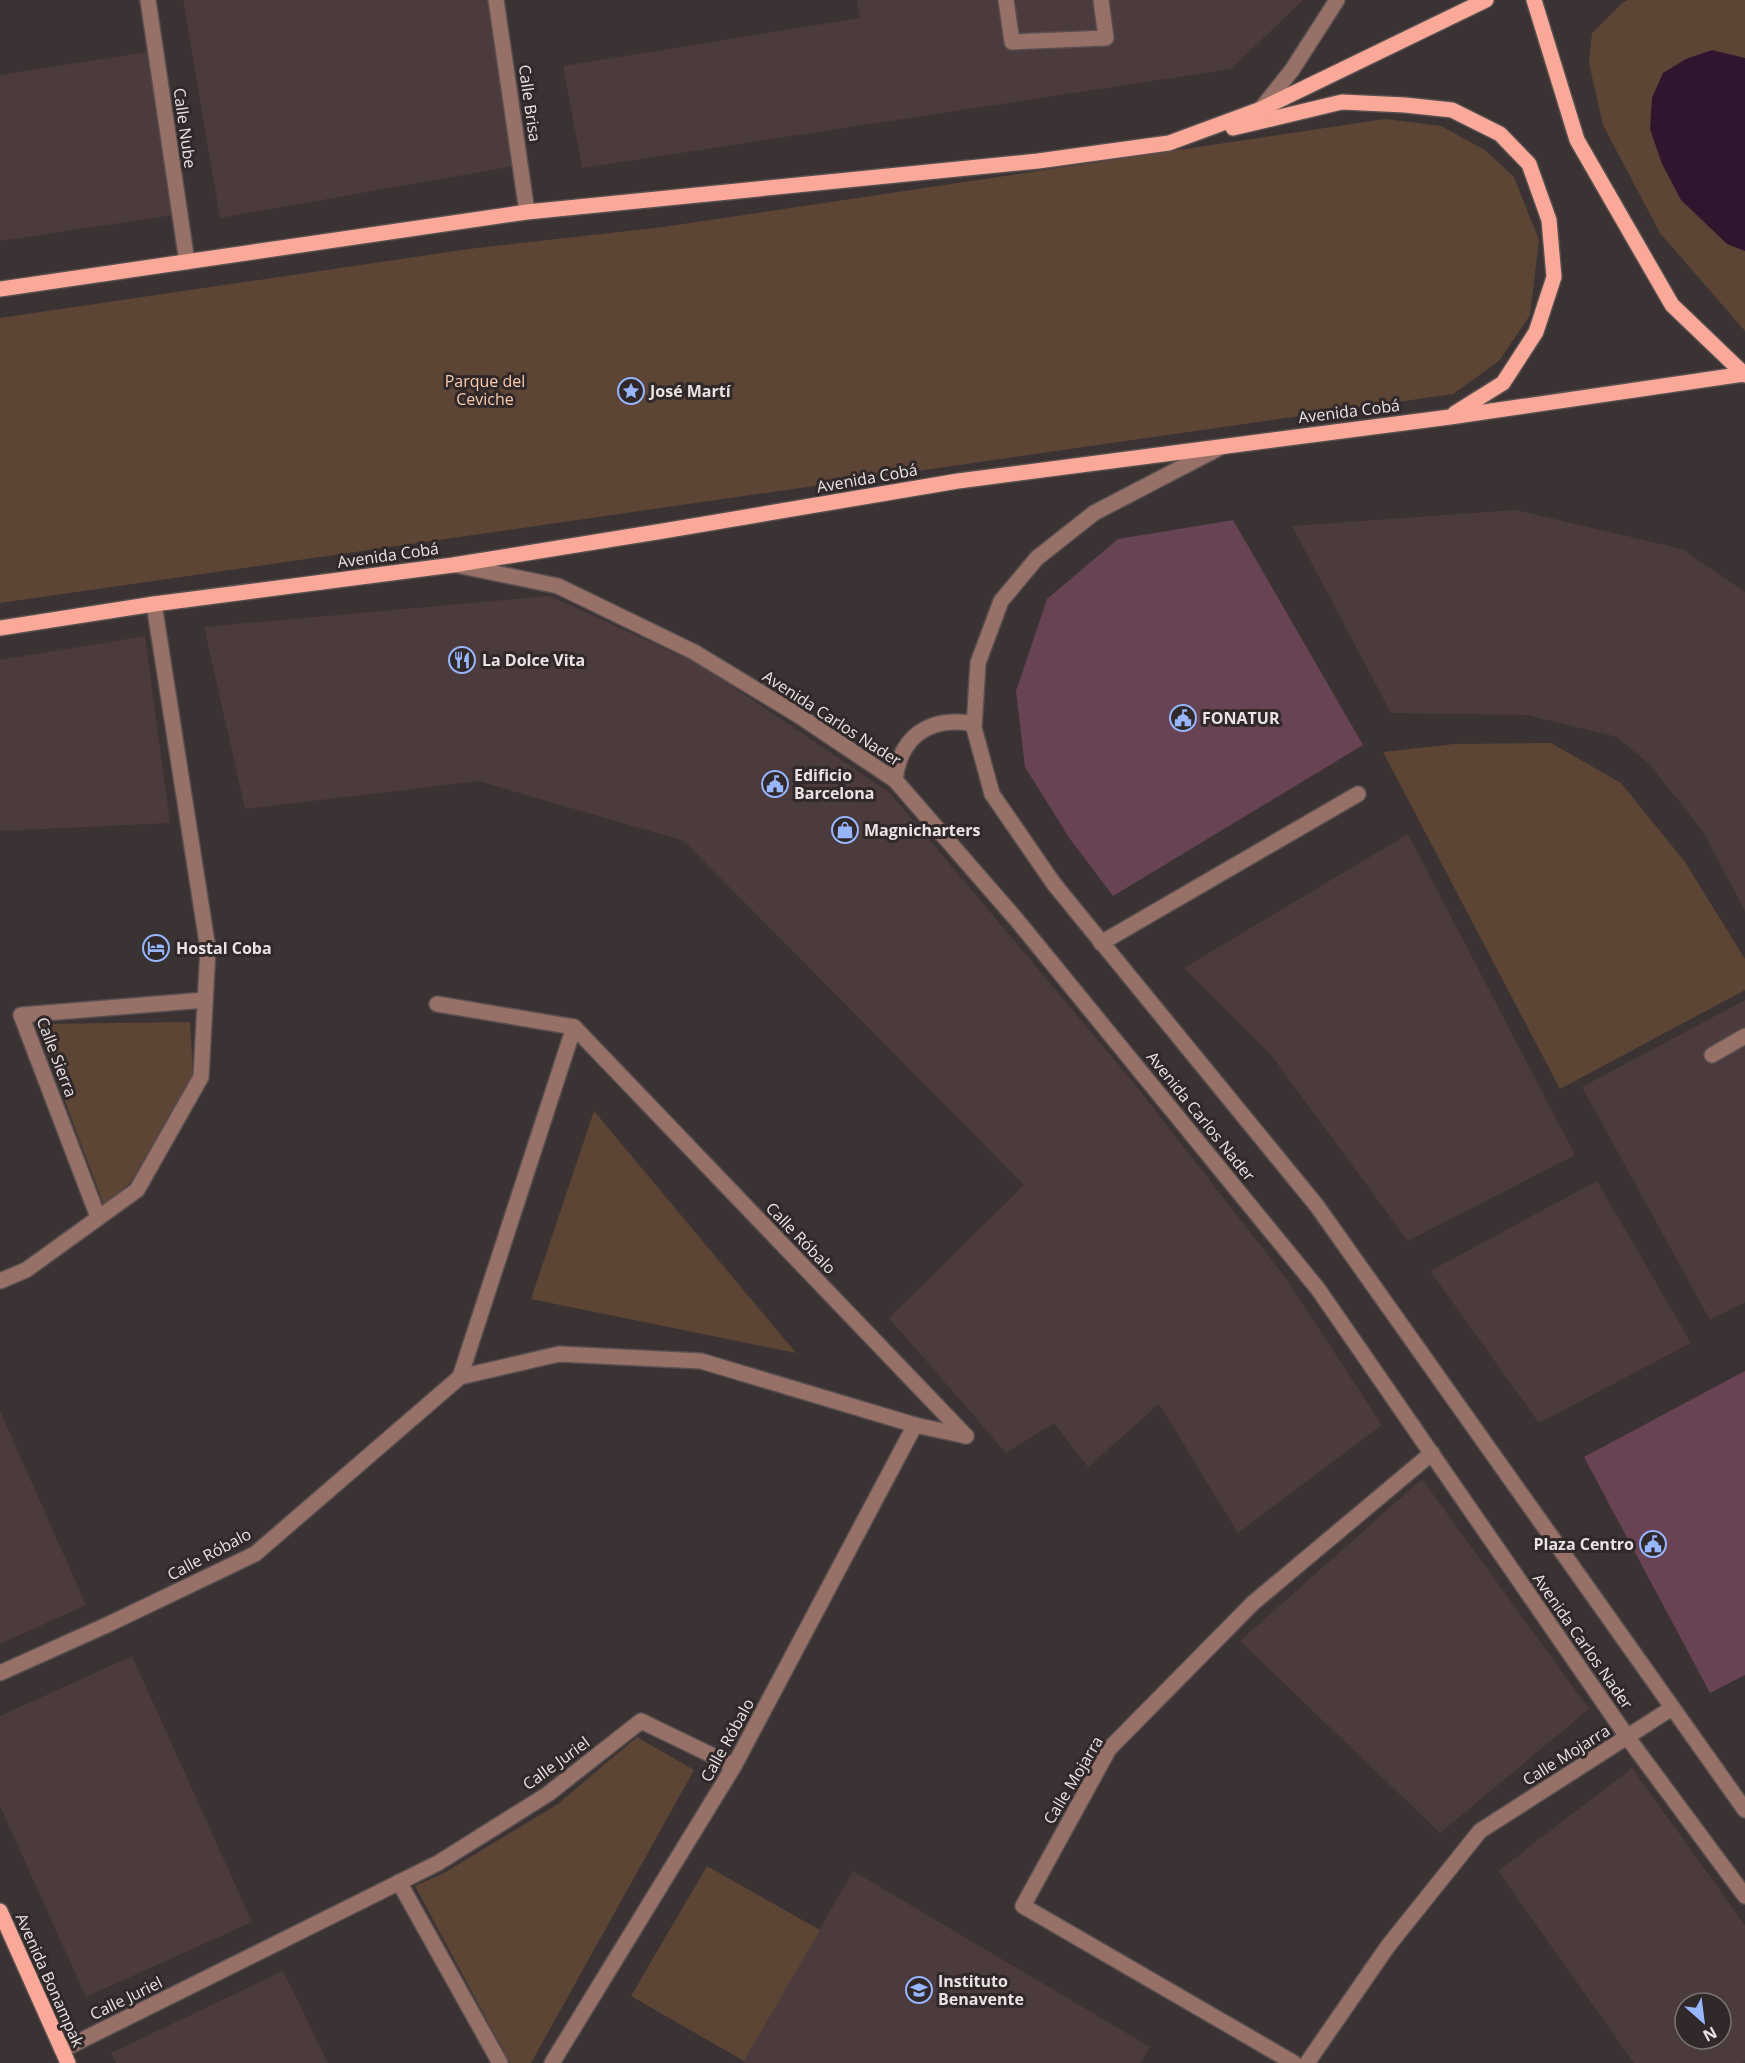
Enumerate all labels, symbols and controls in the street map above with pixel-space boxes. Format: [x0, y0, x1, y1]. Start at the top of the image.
street label: Calle Brisa [514, 63, 546, 143]
street label: Calle Nube [168, 86, 202, 170]
park label: Parque del Ceviche [445, 370, 525, 410]
place icon: José Martí [616, 376, 646, 406]
place label: José Martí [648, 380, 732, 402]
street label: Avenida Cobá [1297, 394, 1401, 428]
street label: Avenida Cobá [815, 458, 919, 498]
street label: Avenida Cobá [336, 537, 440, 573]
restaurant icon: La Dolce Vita [447, 645, 477, 675]
place label: La Dolce Vita [482, 649, 585, 671]
street label: Avenida Carlos Nader [759, 665, 906, 771]
public building icon: FONATUR [1168, 703, 1198, 733]
place label: FONATUR [1202, 707, 1280, 729]
place label: Edificio Barcelona [794, 764, 874, 804]
public building icon: Edificio Barcelona [760, 769, 790, 799]
shop icon: Magnicharters [830, 815, 860, 845]
place label: Magnicharters [864, 819, 981, 841]
hotel icon: Hostal Coba [141, 933, 171, 963]
place label: Hostal Coba [176, 937, 272, 959]
street label: Calle Sierra [32, 1014, 82, 1100]
street label: Avenida Carlos Nader [1142, 1047, 1260, 1186]
street label: Calle Róbalo [761, 1197, 841, 1279]
street label: Calle Róbalo [163, 1523, 255, 1585]
public building icon: Plaza Centro [1638, 1529, 1668, 1559]
place label: Plaza Centro [1534, 1533, 1634, 1555]
street label: Avenida Carlos Nader [1528, 1569, 1638, 1714]
street label: Calle Róbalo [695, 1694, 759, 1786]
street label: Calle Mojarra [1518, 1719, 1614, 1791]
street label: Calle Juriel [518, 1731, 594, 1795]
street label: Calle Mojarra [1038, 1732, 1108, 1828]
street label: Avenida Bonampak [11, 1910, 90, 2051]
place label: Instituto Benavente [938, 1970, 1024, 2010]
street label: Calle Juriel [86, 1971, 166, 2025]
school or university icon: Instituto Benavente [904, 1975, 934, 2005]
north arrow [1673, 1991, 1733, 2051]
text: N [1699, 2021, 1721, 2047]

